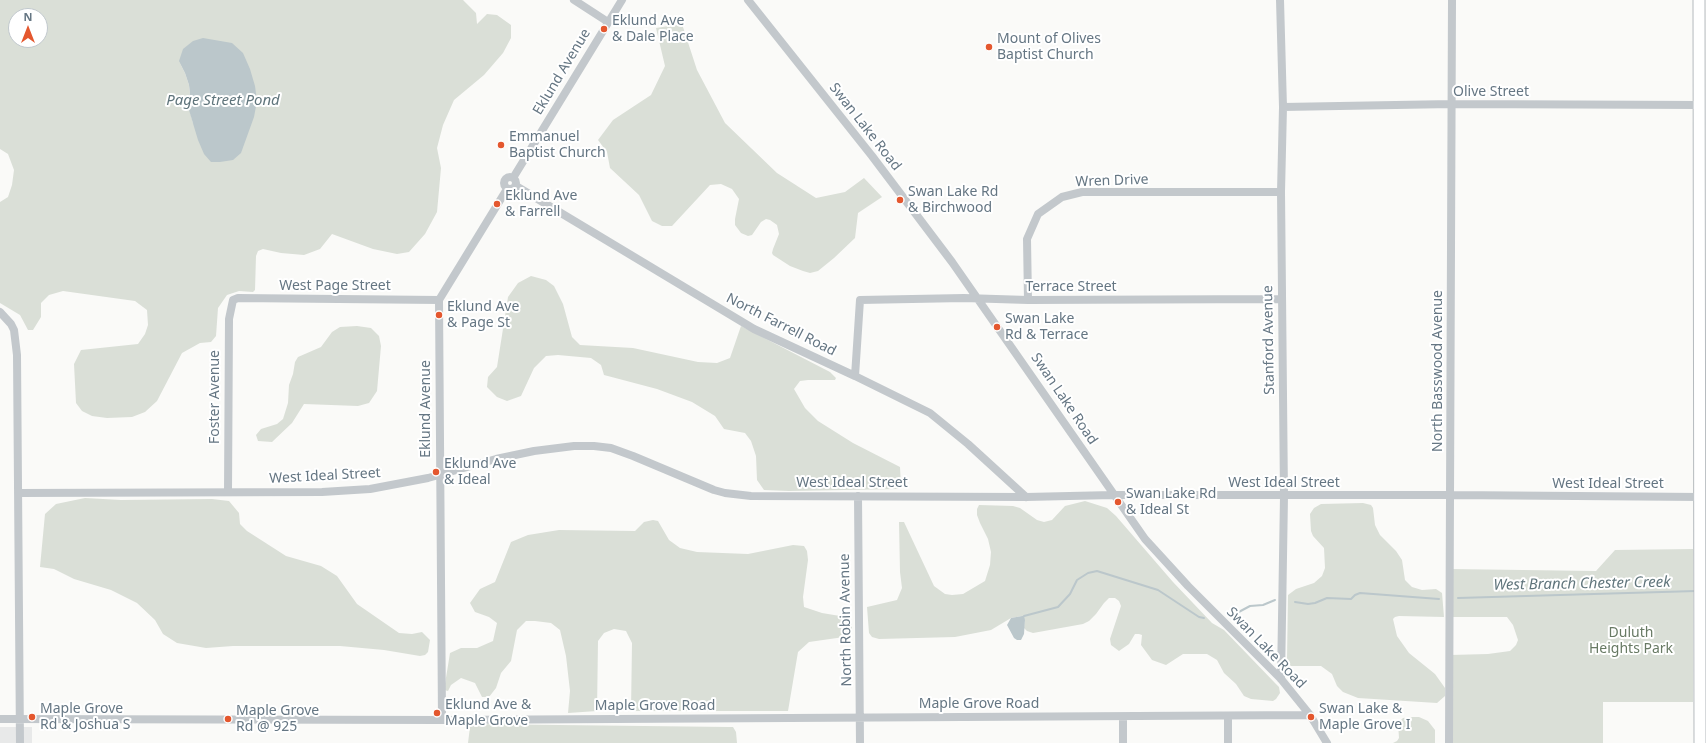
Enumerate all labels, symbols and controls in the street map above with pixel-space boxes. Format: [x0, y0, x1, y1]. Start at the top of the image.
north arrow [8, 8, 48, 48]
text: N [24, 9, 32, 24]
place label: Eklund Ave & Dale Place [612, 13, 694, 46]
marker: Eklund Ave & Dale Place [599, 24, 609, 34]
street label: Eklund Avenue [530, 26, 594, 118]
place label: Mount of Olives Baptist Church [997, 31, 1101, 64]
marker: Mount of Olives Baptist Church [984, 42, 994, 52]
street label: Swan Lake Road [826, 80, 904, 174]
street label: Olive Street [1453, 84, 1529, 100]
water label: Page Street Pond [166, 92, 280, 110]
place label: Emmanuel Baptist Church [509, 129, 606, 162]
marker: Emmanuel Baptist Church [496, 140, 506, 150]
street label: Wren Drive [1075, 171, 1149, 191]
place label: Swan Lake Rd & Birchwood [908, 184, 998, 216]
place label: Eklund Ave & Farrell [505, 188, 577, 220]
marker: Swan Lake Rd & Birchwood [895, 195, 905, 205]
marker: Eklund Ave & Farrell [492, 199, 502, 209]
street label: West Page Street [279, 278, 391, 294]
street label: Terrace Street [1025, 279, 1117, 295]
street label: Stanford Avenue [1260, 285, 1278, 395]
street label: North Farrell Road [723, 290, 839, 360]
street label: North Basswood Avenue [1430, 290, 1446, 452]
place label: Eklund Ave & Page St [447, 299, 519, 332]
marker: Eklund Ave & Page St [434, 310, 444, 320]
place label: Swan Lake Rd & Terrace [1005, 311, 1088, 344]
marker: Swan Lake Rd & Terrace [992, 322, 1002, 332]
street label: Foster Avenue [207, 350, 223, 444]
street label: Swan Lake Road [1027, 350, 1101, 448]
street label: Eklund Avenue [418, 360, 434, 458]
place label: Eklund Ave & Ideal [444, 456, 516, 488]
street label: West Ideal Street [269, 465, 381, 487]
marker: Eklund Ave & Ideal [431, 467, 441, 477]
street label: West Ideal Street [796, 475, 908, 491]
street label: West Ideal Street [1228, 475, 1340, 491]
street label: West Ideal Street [1552, 476, 1664, 492]
place label: Swan Lake Rd & Ideal St [1126, 486, 1216, 518]
marker: Swan Lake Rd & Ideal St [1113, 497, 1123, 507]
street label: North Robin Avenue [836, 553, 856, 687]
water label: West Branch Chester Creek [1493, 573, 1671, 595]
street label: Swan Lake Road [1223, 604, 1309, 692]
park label: Duluth Heights Park [1589, 625, 1673, 658]
street label: Maple Grove Road [919, 696, 1039, 712]
place label: Eklund Ave & Maple Grove [445, 697, 531, 730]
street label: Maple Grove Road [595, 698, 715, 714]
place label: Maple Grove Rd & Joshua S [40, 701, 130, 734]
place label: Swan Lake & Maple Grove I [1319, 701, 1411, 734]
place label: Maple Grove Rd @ 925 [236, 703, 319, 736]
marker: Eklund Ave & Maple Grove [432, 708, 442, 718]
marker: Maple Grove Rd & Joshua S [27, 712, 37, 722]
marker: Swan Lake & Maple Grove I [1306, 712, 1316, 722]
marker: Maple Grove Rd @ 925 [223, 714, 233, 724]

